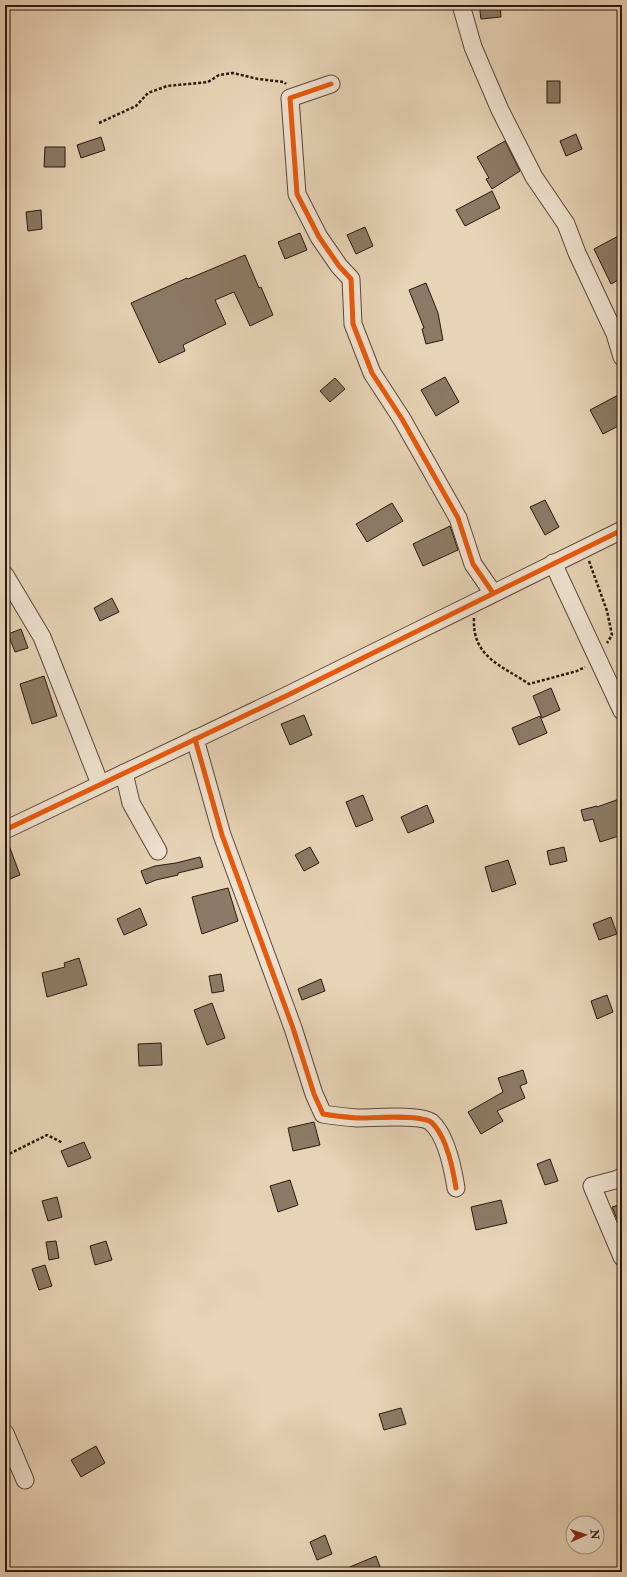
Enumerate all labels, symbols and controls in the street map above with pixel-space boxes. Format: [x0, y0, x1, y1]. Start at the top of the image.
north arrow [565, 1515, 605, 1555]
text: N [588, 1528, 601, 1541]

